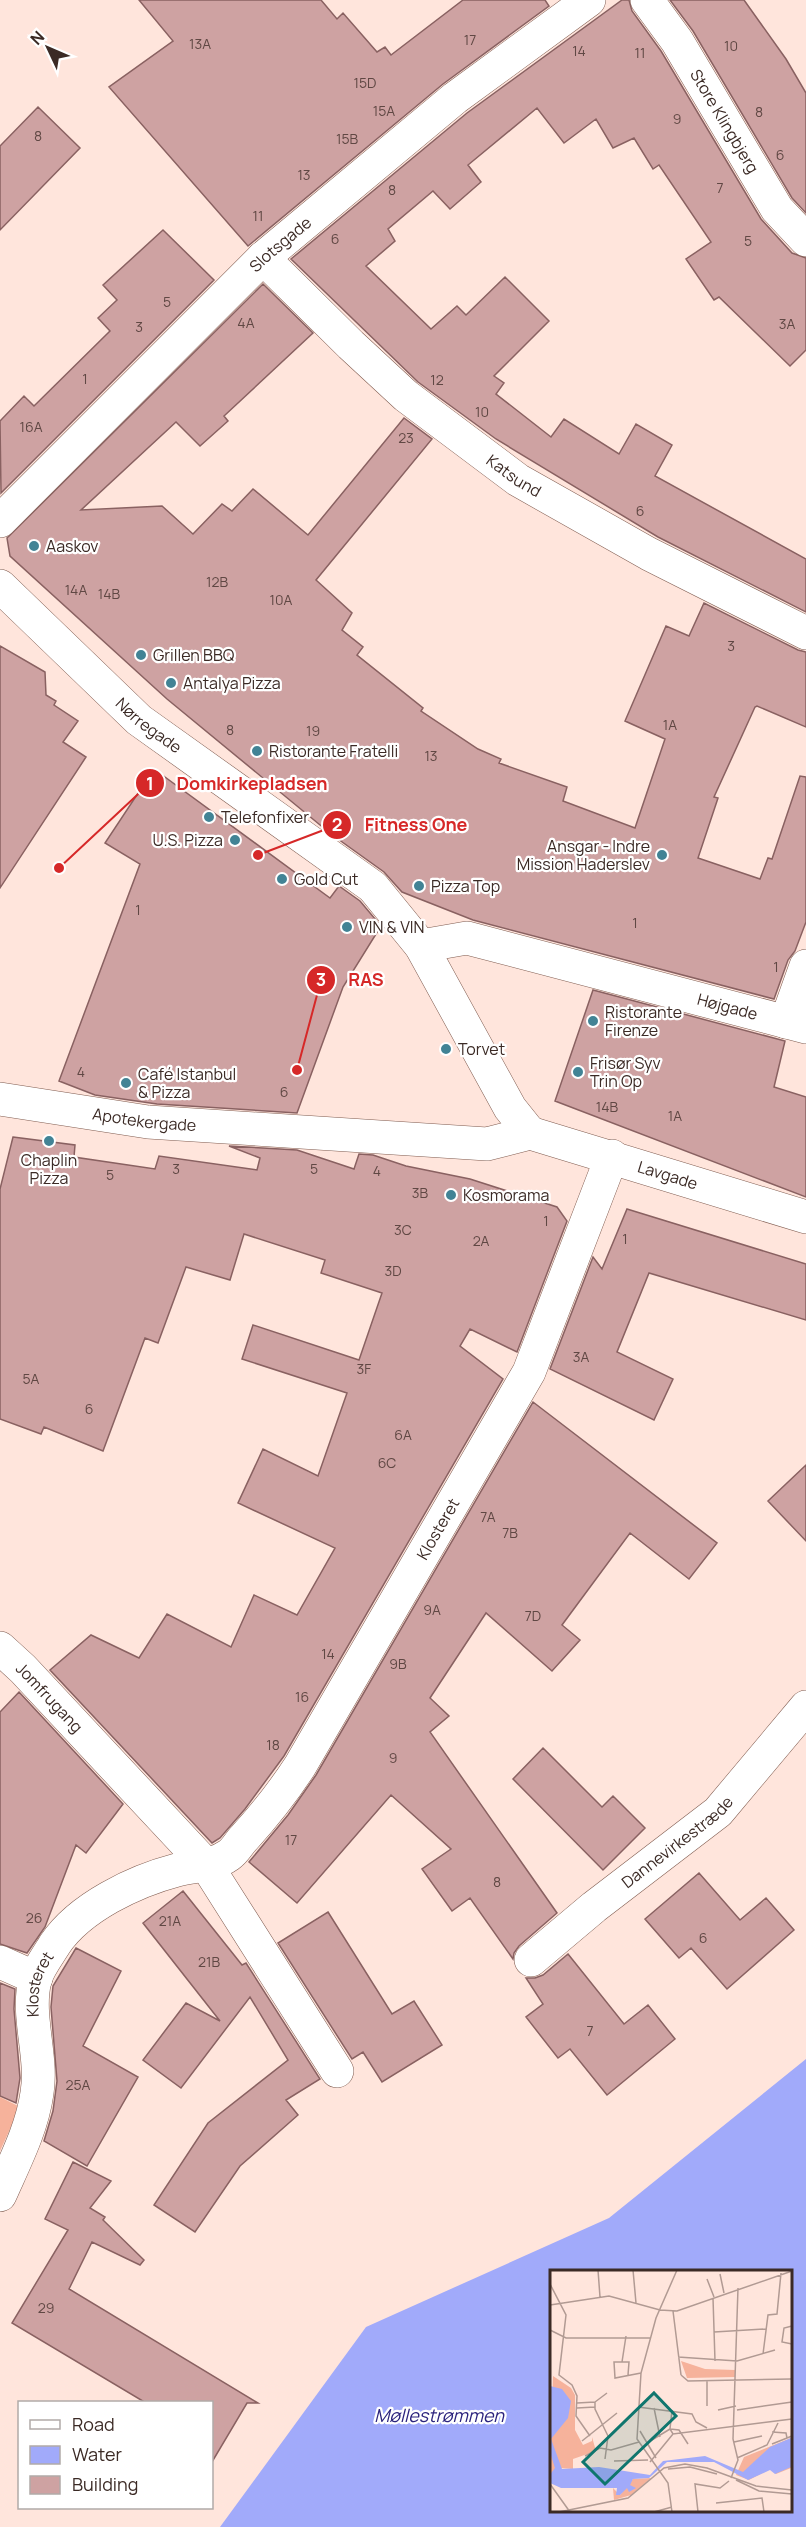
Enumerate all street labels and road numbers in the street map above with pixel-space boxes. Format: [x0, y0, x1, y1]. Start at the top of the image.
street label: Store Klingbjerg [685, 65, 764, 177]
street label: Slotsgade [244, 211, 316, 277]
street label: Katsund [482, 449, 545, 502]
street label: Nørregade [111, 692, 186, 758]
street label: Højgade [695, 988, 760, 1025]
street label: Apotekergade [91, 1103, 197, 1136]
street label: Lavgade [635, 1155, 701, 1194]
street label: Klosteret [411, 1494, 464, 1564]
street label: Jomfrugang [11, 1657, 88, 1737]
street label: Dannevirkestræde [617, 1791, 738, 1893]
street label: Klosteret [21, 1947, 58, 2018]

